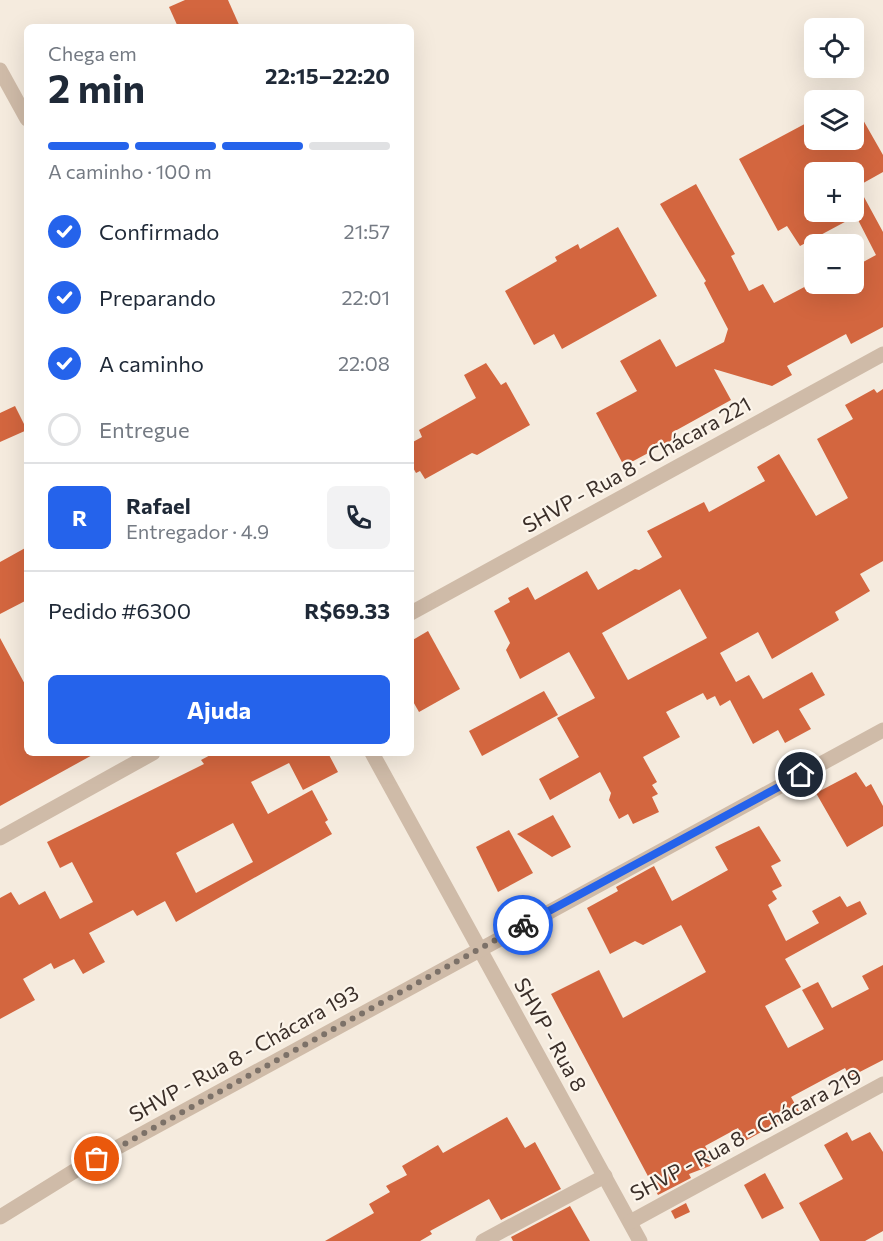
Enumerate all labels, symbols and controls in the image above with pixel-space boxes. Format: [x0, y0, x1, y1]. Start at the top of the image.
map controls [804, 18, 864, 294]
button: locate [804, 18, 864, 78]
text: Chega em [48, 41, 137, 65]
text: 22:15–22:20 [265, 62, 390, 89]
text: 2 min [48, 63, 145, 111]
button: layers [804, 90, 864, 150]
text: A caminho · 100 m [48, 159, 212, 183]
button: + [804, 162, 864, 222]
icon: check [48, 215, 81, 248]
text: Confirmado [99, 218, 220, 245]
text: 21:57 [344, 219, 390, 243]
button: − [804, 234, 864, 294]
icon: check [48, 281, 81, 314]
text: Preparando [99, 284, 216, 311]
text: 22:01 [342, 285, 390, 309]
icon: check [48, 347, 81, 380]
text: A caminho [99, 350, 204, 377]
text: 22:08 [338, 351, 390, 375]
street label: SHVP - Rua 8 - Chácara 221 [518, 390, 755, 537]
text: Entregue [99, 416, 190, 443]
button: phone [327, 486, 390, 549]
text: Rafael [126, 492, 191, 519]
text: R [72, 504, 87, 531]
text: Entregador · 4.9 [126, 519, 269, 543]
text: Pedido #6300 [48, 597, 191, 624]
text: R$69.33 [304, 597, 390, 624]
button: Ajuda [48, 675, 390, 744]
pin [775, 749, 826, 800]
icon: home [784, 758, 817, 791]
courier [493, 895, 553, 955]
icon: bike [507, 909, 540, 942]
street label: SHVP - Rua 8 [510, 973, 593, 1095]
street label: SHVP - Rua 8 - Chácara 193 [124, 979, 362, 1126]
street label: SHVP - Rua 8 - Chácara 219 [625, 1062, 865, 1205]
pin [71, 1133, 122, 1184]
icon: bag [80, 1142, 113, 1175]

